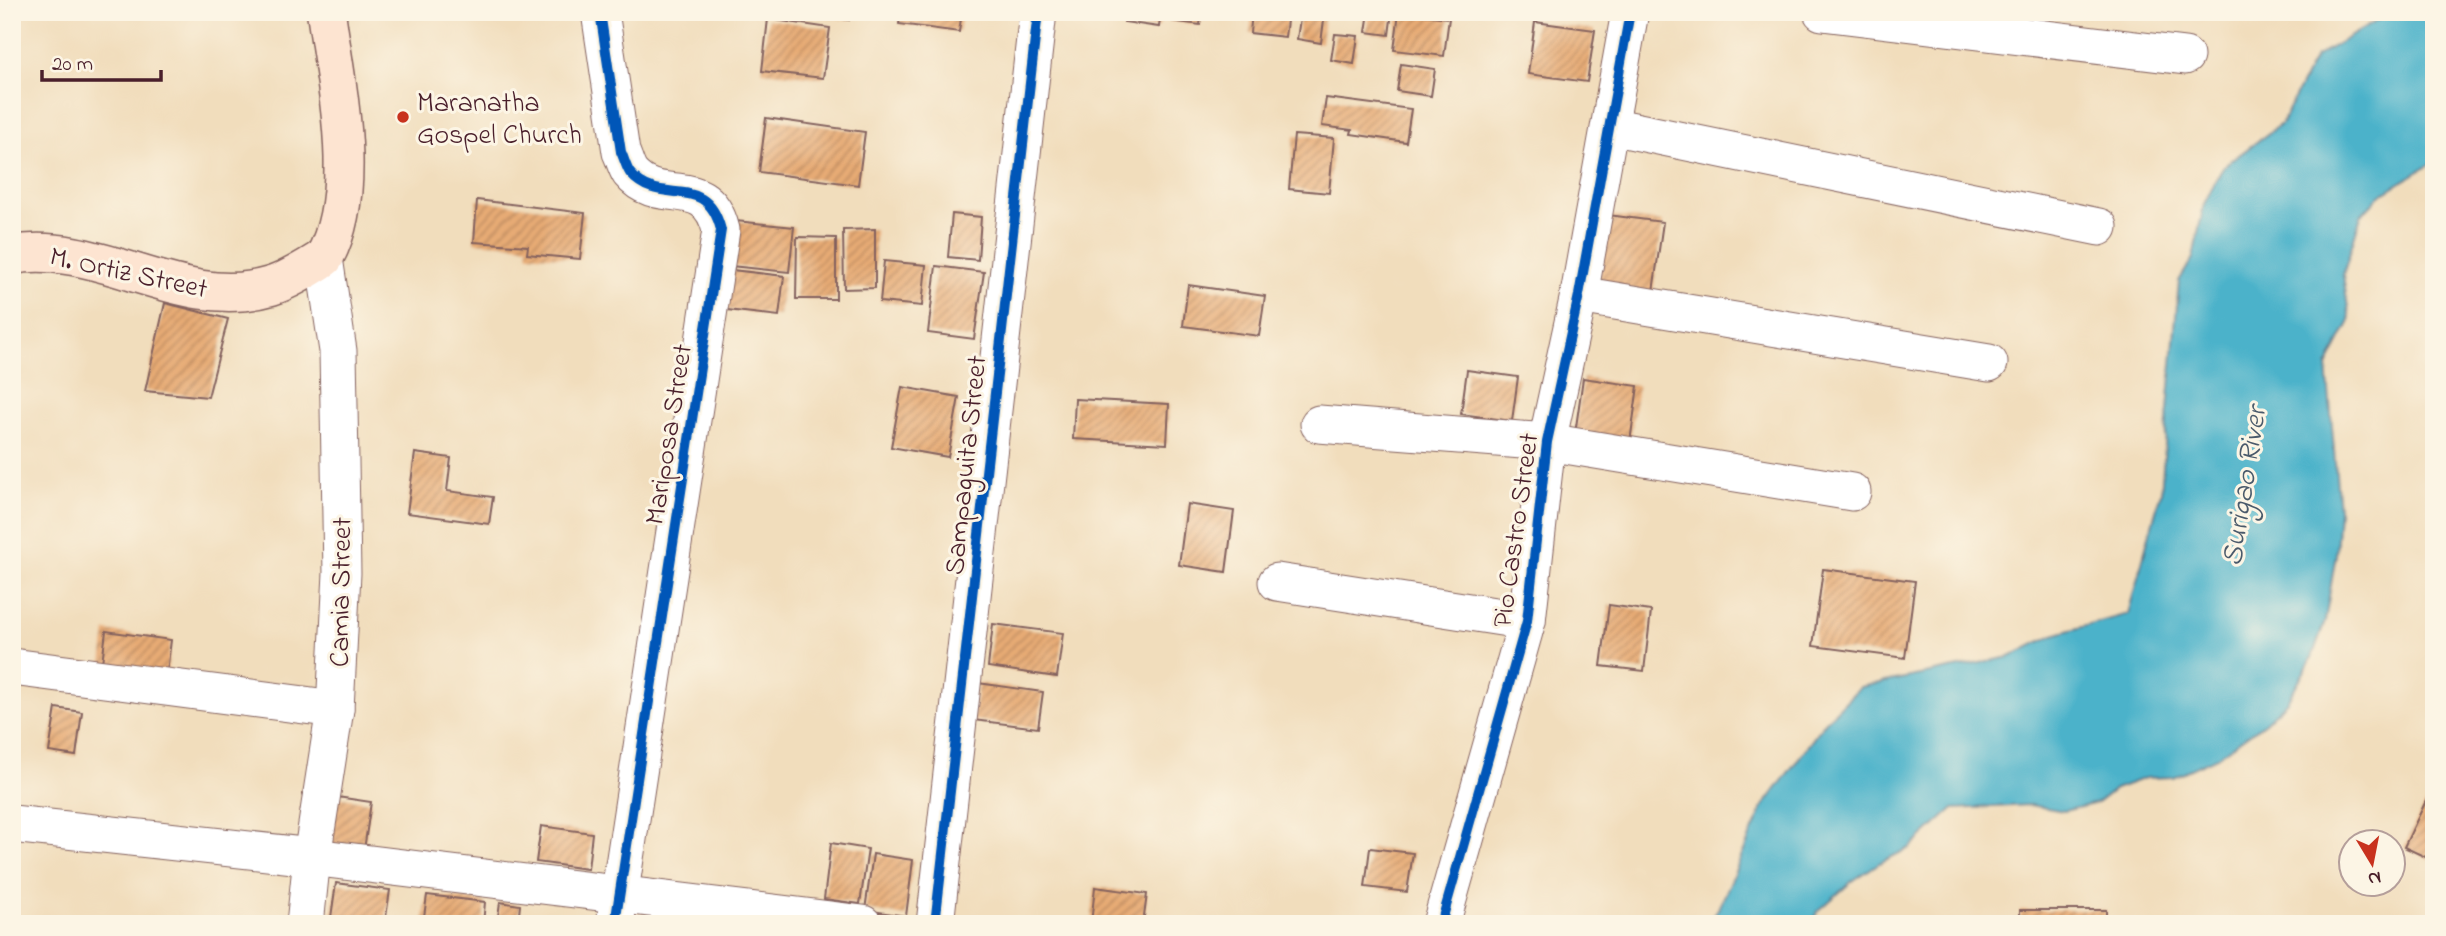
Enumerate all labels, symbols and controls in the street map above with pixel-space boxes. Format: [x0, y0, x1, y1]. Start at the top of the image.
scale bar [42, 38, 161, 82]
text: 20 m [52, 50, 93, 80]
place label: Maranatha Gospel Church [417, 84, 582, 157]
marker: Maranatha Gospel Church [395, 109, 411, 125]
street label: M. Ortiz Street [45, 238, 211, 311]
street label: Mariposa Street [636, 341, 705, 528]
street label: Sampaguita Street [936, 353, 999, 577]
water label: Surigao River [2212, 400, 2281, 569]
street label: Pio Castro Street [1484, 431, 1551, 630]
street label: Camia Street [321, 517, 364, 667]
north arrow [2338, 828, 2408, 898]
text: N [2366, 863, 2383, 892]

